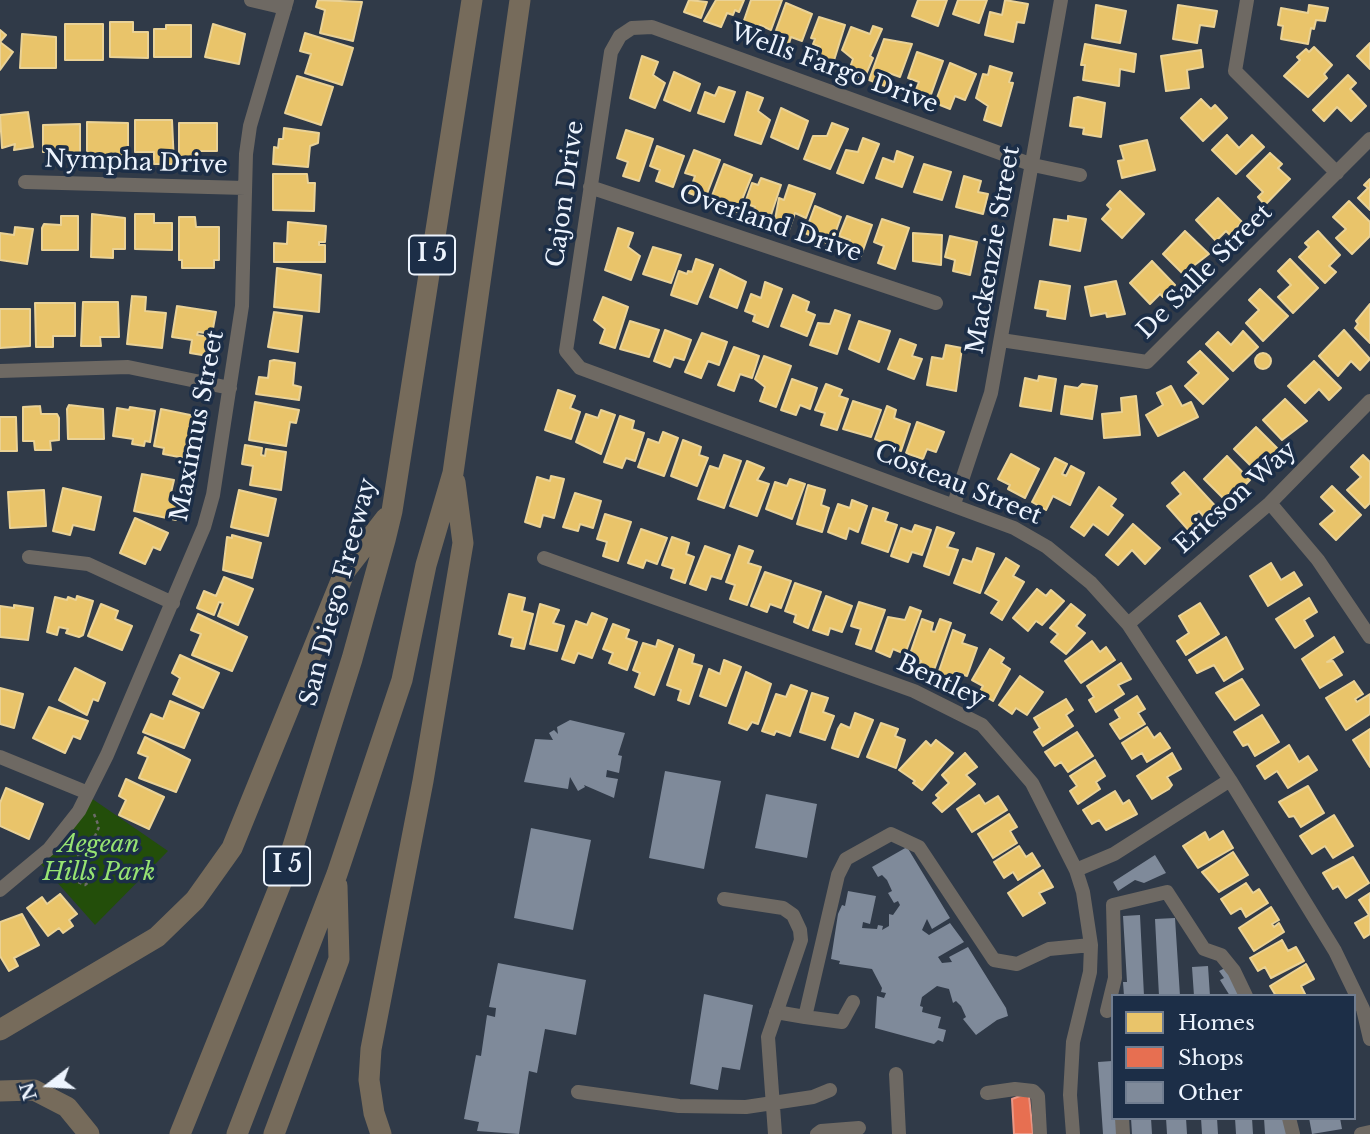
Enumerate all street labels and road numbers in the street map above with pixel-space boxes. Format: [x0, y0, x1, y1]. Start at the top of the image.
street label: Wells Fargo Drive [726, 18, 942, 120]
street label: Cajon Drive [541, 119, 591, 269]
street label: Mackenzie Street [962, 144, 1026, 356]
street label: Nympha Drive [44, 145, 228, 181]
street label: Overland Drive [675, 179, 865, 269]
street label: De Salle Street [1132, 199, 1278, 345]
road number: I 5 [409, 236, 455, 274]
street label: Maximus Street [165, 328, 231, 524]
street label: Ericson Way [1169, 436, 1303, 560]
street label: Costeau Street [870, 438, 1046, 532]
street label: San Diego Freeway [295, 475, 383, 709]
street label: Bentley [892, 649, 990, 715]
road number: I 5 [264, 846, 310, 886]

